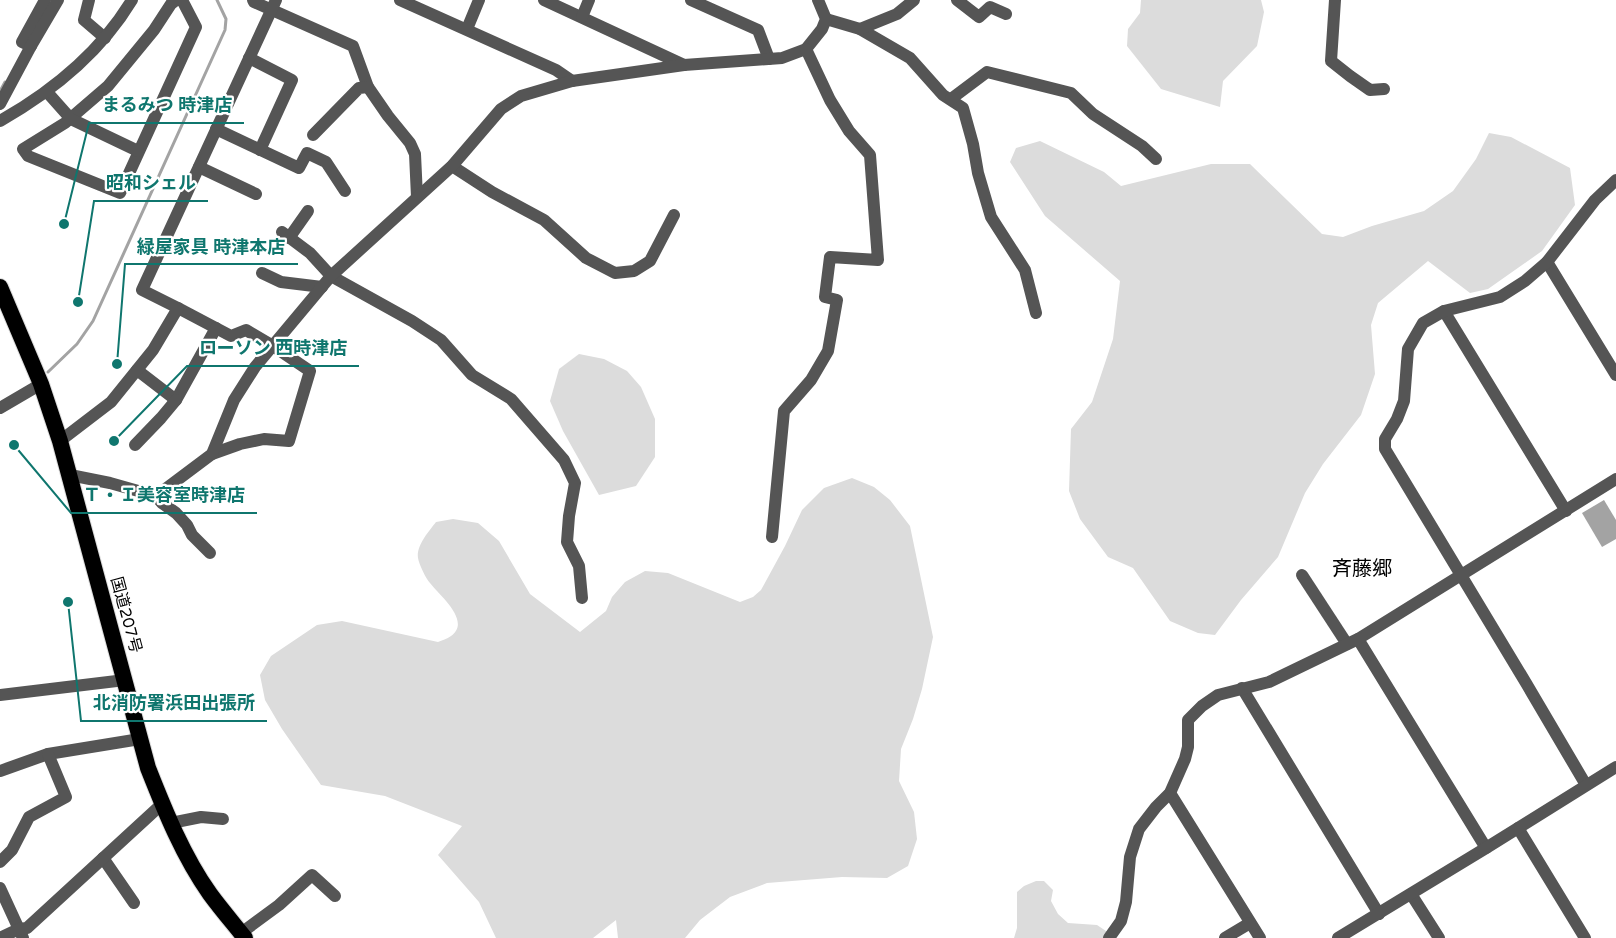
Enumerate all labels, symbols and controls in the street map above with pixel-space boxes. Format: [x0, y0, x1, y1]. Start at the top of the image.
callout: まるみつ 時津店 [89, 87, 244, 123]
text: まるみつ 時津店 [102, 94, 232, 116]
callout: 昭和シェル [94, 165, 208, 201]
text: 昭和シェル [106, 172, 196, 194]
callout: 緑屋家具 時津本店 [125, 228, 298, 264]
text: 緑屋家具 時津本店 [137, 236, 285, 258]
callout: ローソン 西時津店 [187, 330, 359, 366]
text: ローソン 西時津店 [199, 337, 347, 359]
callout: Ｔ・Ｉ美容室時津店 [71, 477, 257, 513]
text: Ｔ・Ｉ美容室時津店 [83, 484, 245, 506]
district label: 斉藤郷 [1332, 557, 1392, 581]
street label: 国道207号 [106, 575, 146, 655]
callout: 北消防署浜田出張所 [81, 685, 267, 721]
text: 北消防署浜田出張所 [93, 692, 255, 714]

